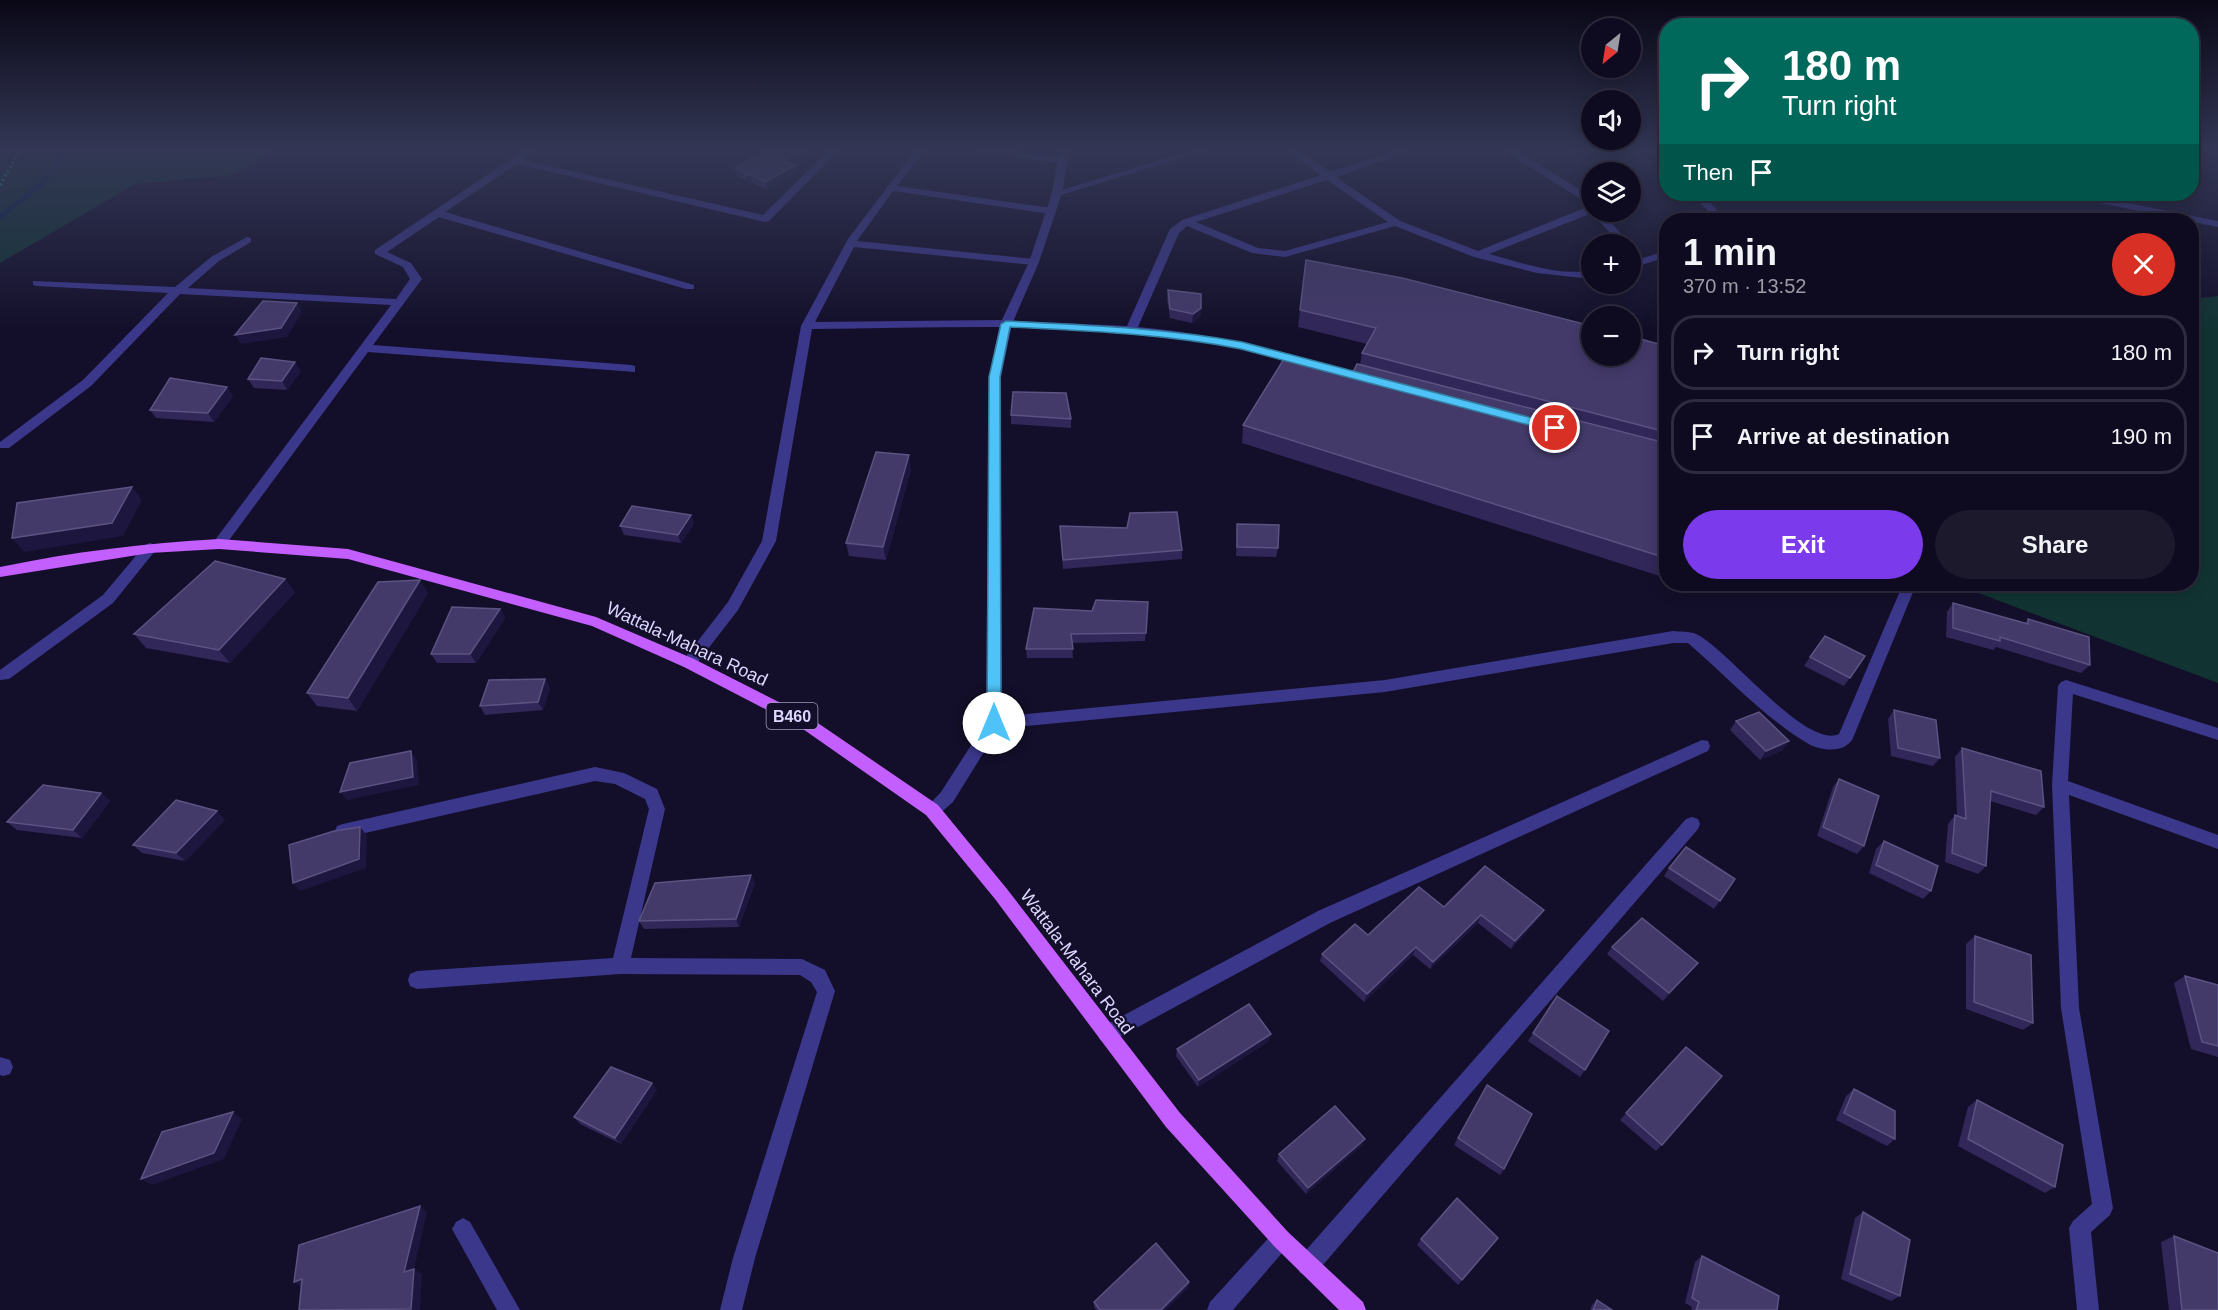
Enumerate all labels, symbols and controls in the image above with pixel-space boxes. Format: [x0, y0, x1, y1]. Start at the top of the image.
north arrow [1581, 18, 1641, 78]
map controls [1581, 18, 1641, 366]
icon: right [1683, 42, 1761, 120]
text: 180 m [1782, 42, 1901, 89]
button: sound [1581, 90, 1641, 150]
text: Turn right [1782, 91, 1897, 121]
icon: arrive [1745, 156, 1778, 189]
text: Then [1683, 160, 1733, 185]
button: layers [1581, 162, 1641, 222]
text: 1 min [1683, 232, 1777, 273]
button: close [2112, 233, 2175, 296]
button: + [1581, 234, 1641, 294]
text: 370 m · 13:52 [1683, 275, 1806, 297]
button: − [1581, 306, 1641, 366]
icon: right [1686, 336, 1719, 369]
text: Turn right [1737, 340, 1839, 365]
text: 180 m [2111, 340, 2172, 365]
pin [1529, 402, 1580, 453]
icon: arrive [1538, 411, 1571, 444]
icon: arrive [1686, 420, 1719, 453]
text: Arrive at destination [1737, 424, 1950, 449]
text: 190 m [2111, 424, 2172, 449]
button: Exit [1683, 510, 1923, 579]
button: Share [1935, 510, 2175, 579]
street label: Wattala-Mahara Road [603, 598, 771, 690]
position arrow [962, 691, 1026, 755]
road number: B460 [766, 703, 818, 729]
street label: Wattala-Mahara Road [1016, 886, 1138, 1038]

